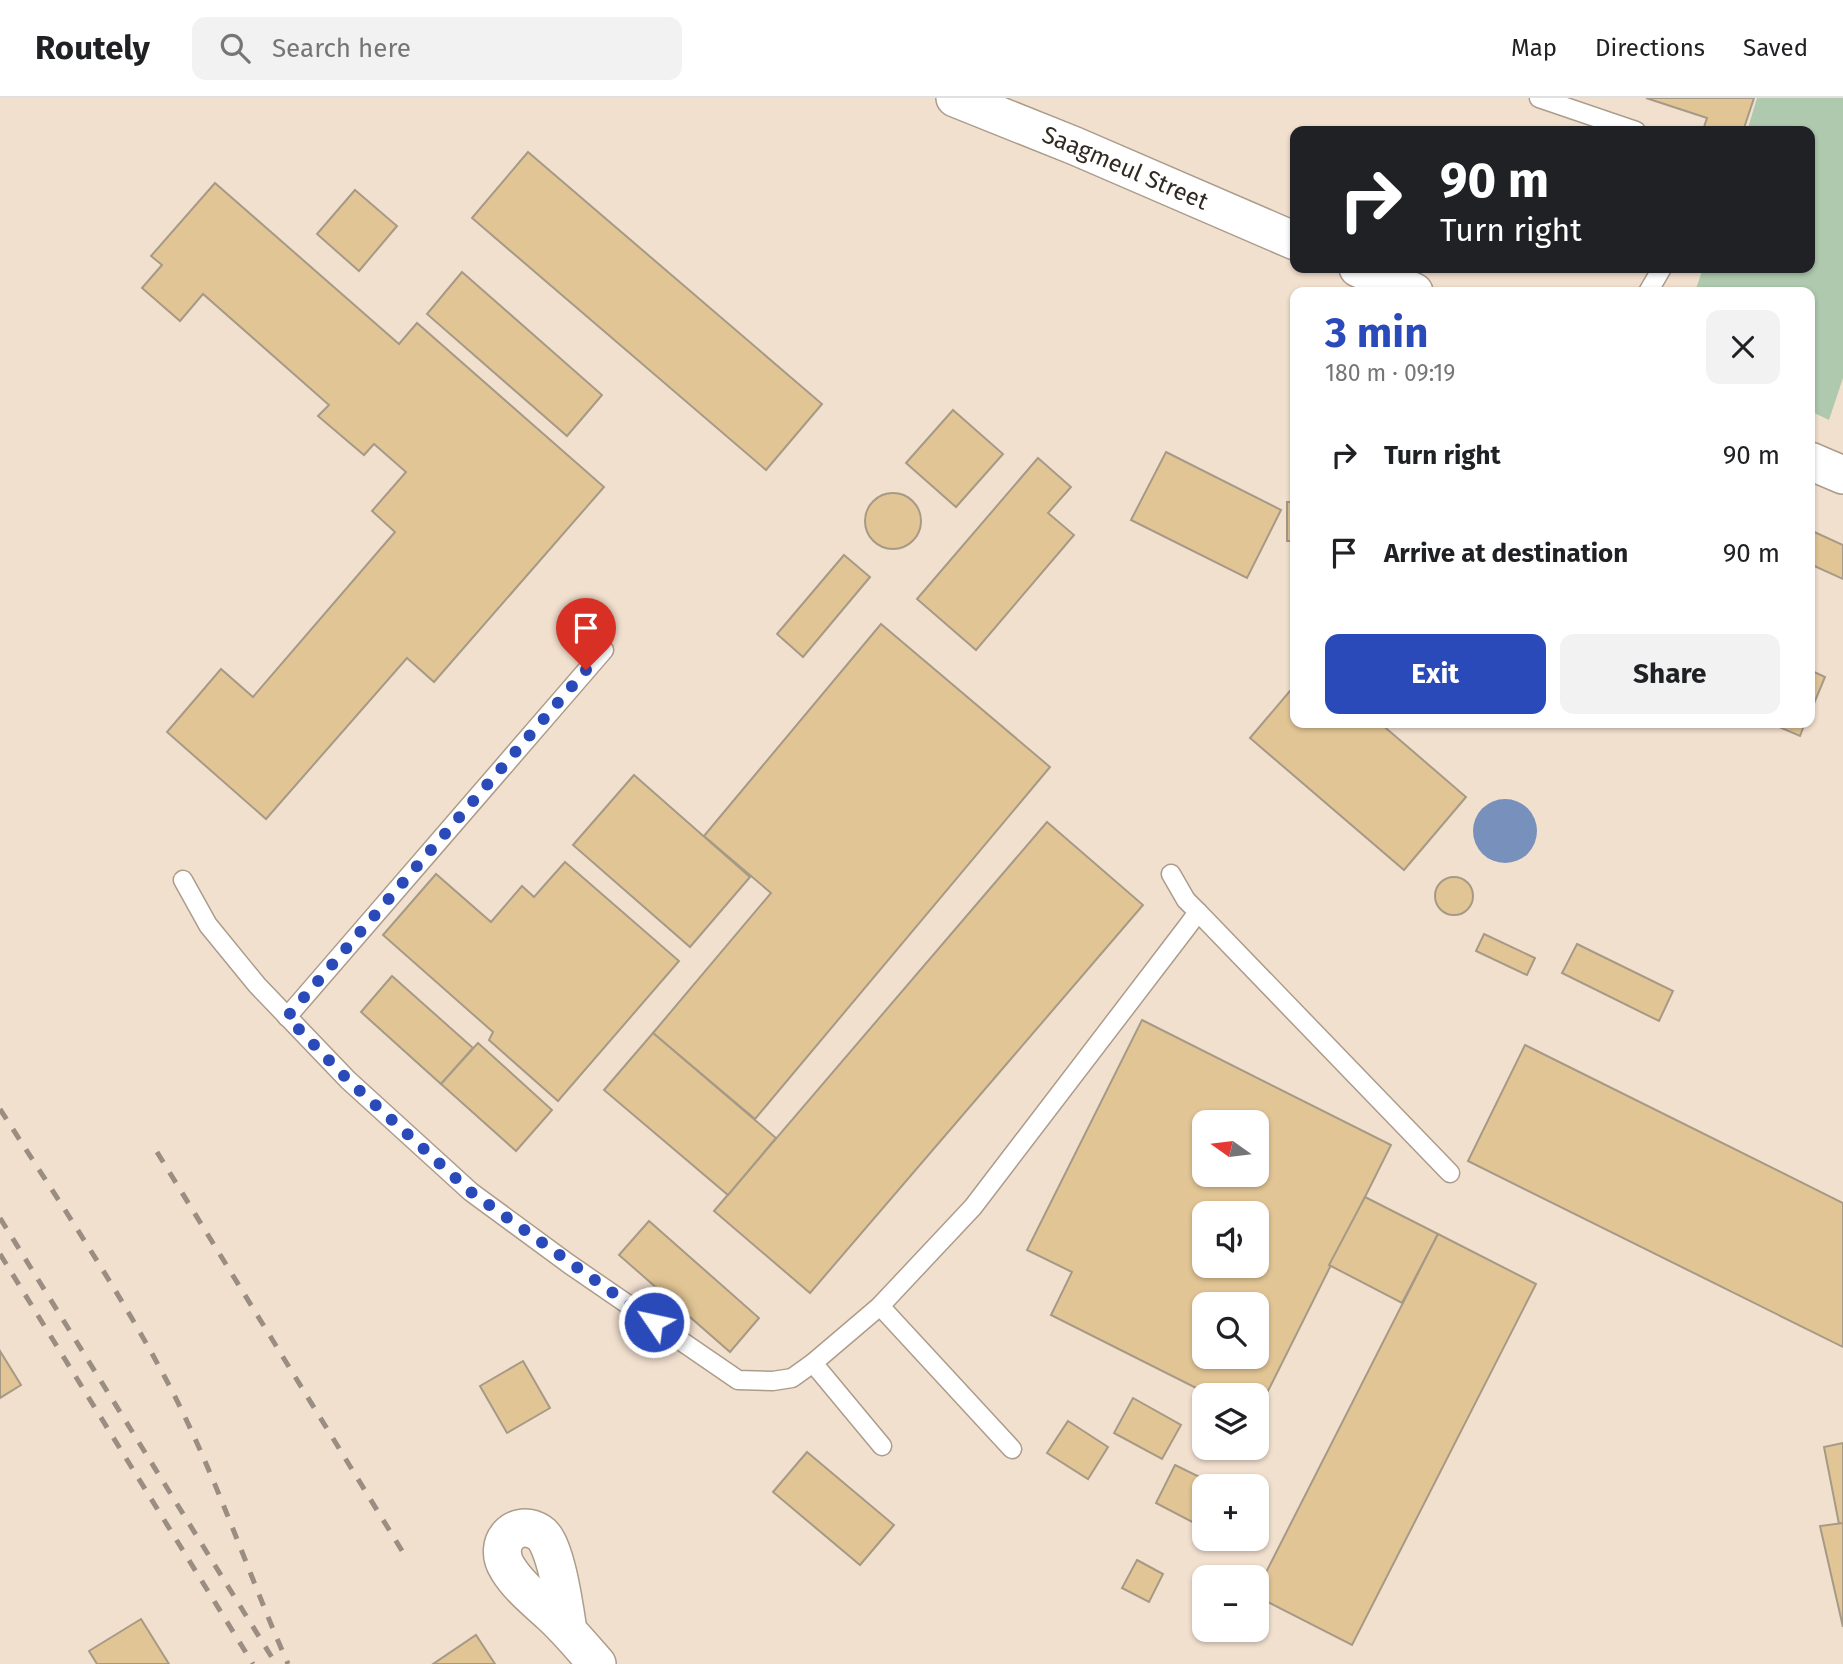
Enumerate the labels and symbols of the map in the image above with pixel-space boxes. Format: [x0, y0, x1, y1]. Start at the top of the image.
street label: Saagmeul Street [1038, 120, 1213, 216]
pin [556, 598, 616, 670]
north arrow [1192, 1110, 1269, 1186]
position arrow [617, 1285, 691, 1359]

